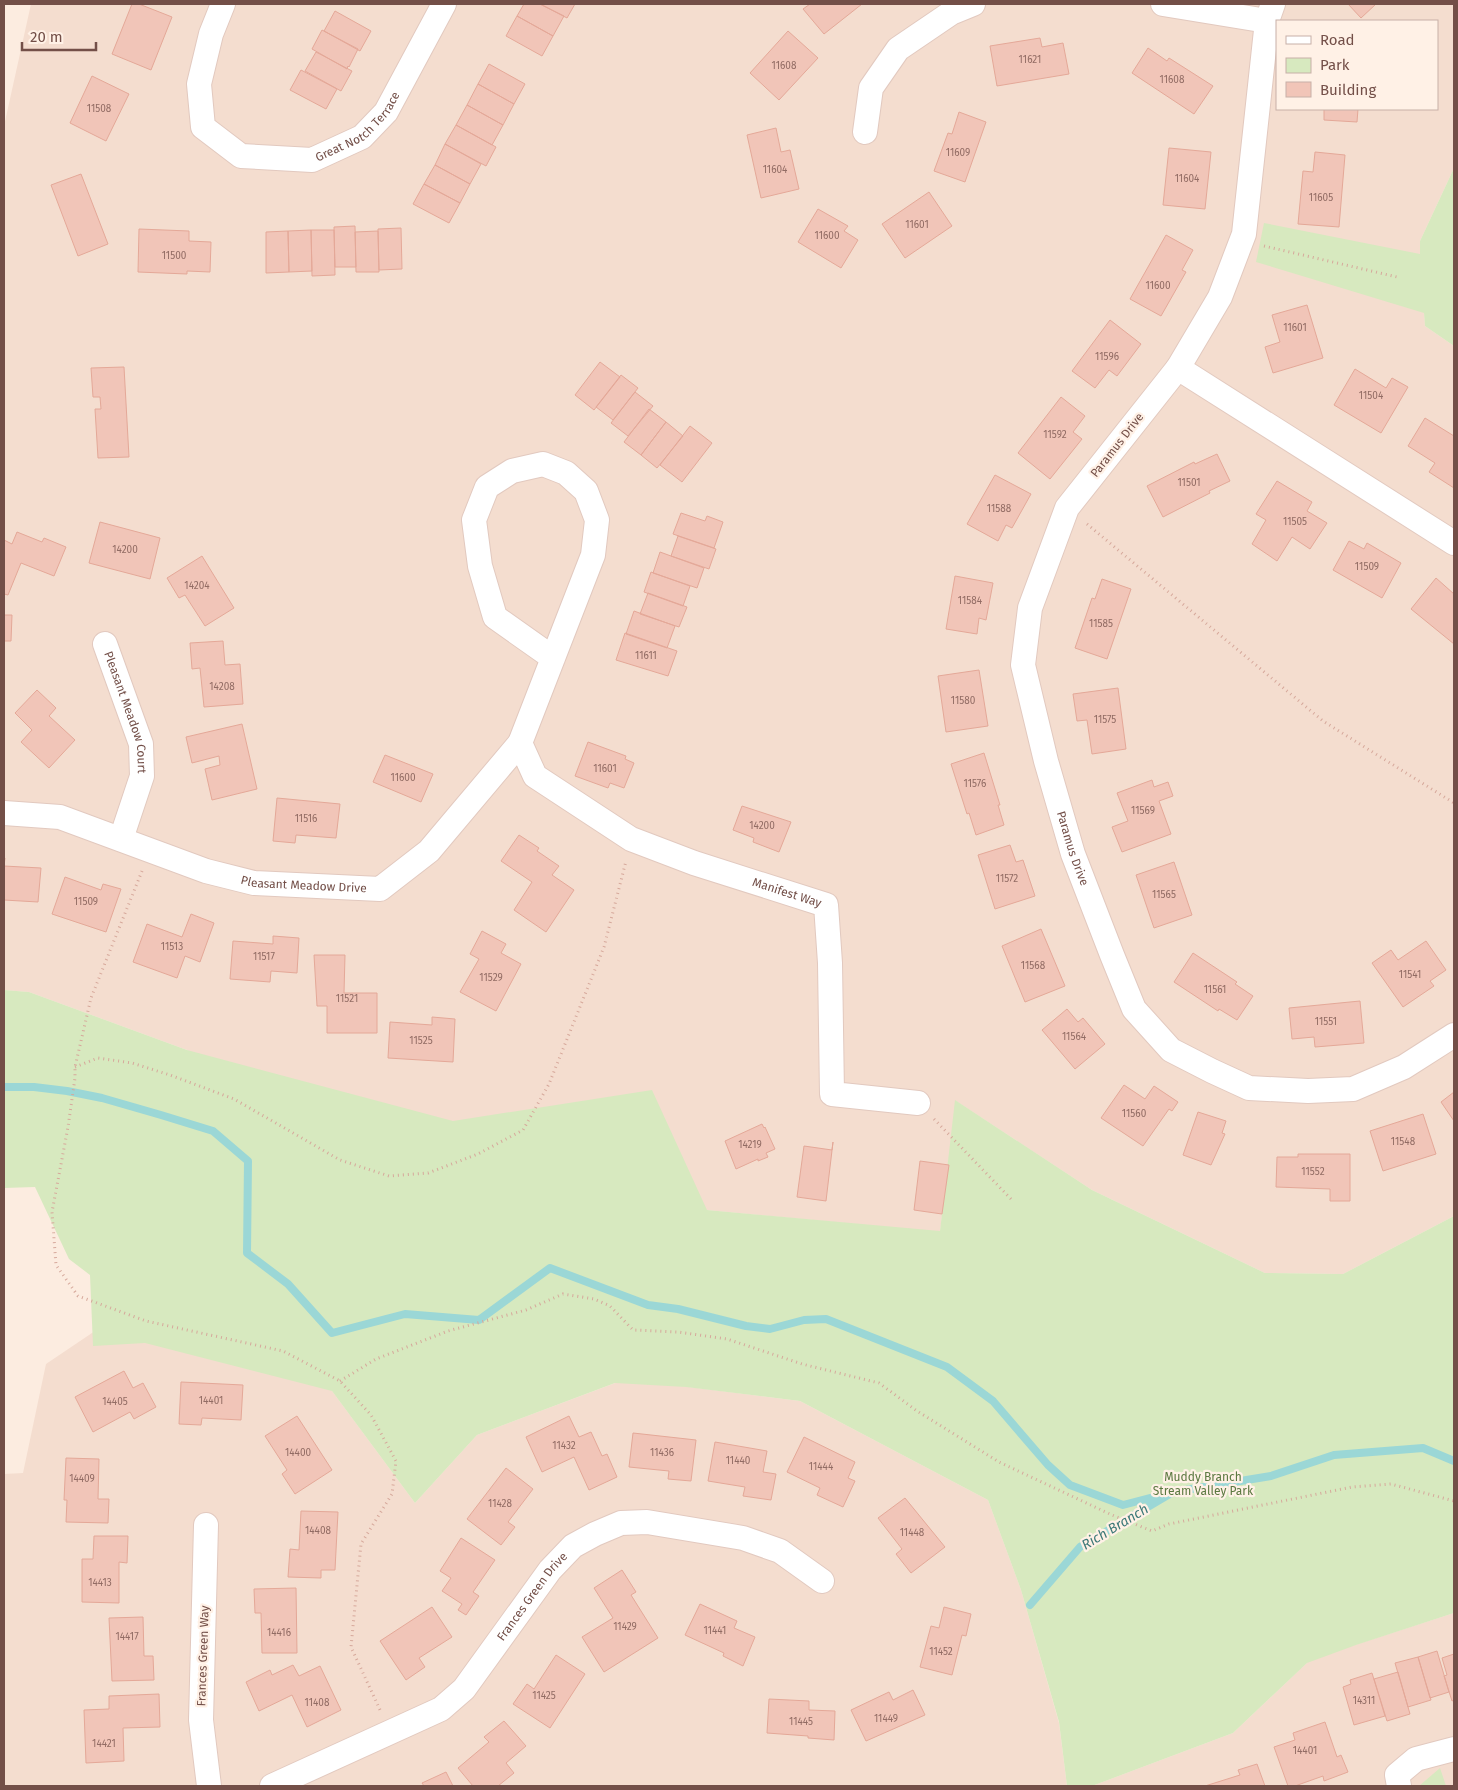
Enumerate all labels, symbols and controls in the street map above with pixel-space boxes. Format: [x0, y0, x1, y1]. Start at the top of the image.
scale bar [22, 20, 96, 52]
legend [1276, 20, 1438, 110]
text: 20 m [30, 28, 63, 46]
text: Road [1320, 31, 1355, 49]
house number: 11621 [1019, 54, 1041, 66]
text: Park [1320, 56, 1350, 74]
house number: 11608 [772, 60, 797, 72]
house number: 11608 [1160, 74, 1185, 86]
text: Building [1320, 81, 1376, 99]
street label: Great Notch Terrace [313, 89, 403, 164]
house number: 11508 [87, 103, 112, 115]
house number: 11609 [946, 147, 970, 159]
house number: 11604 [763, 164, 788, 176]
house number: 11604 [1175, 173, 1200, 185]
house number: 11605 [1309, 192, 1333, 204]
house number: 11601 [905, 219, 929, 231]
house number: 11600 [814, 230, 840, 242]
house number: 11500 [162, 250, 187, 262]
house number: 11600 [1145, 280, 1171, 292]
house number: 11601 [1283, 322, 1307, 334]
house number: 11596 [1095, 351, 1119, 363]
house number: 11504 [1359, 390, 1384, 402]
street label: Paramus Drive [1088, 410, 1146, 480]
house number: 11592 [1043, 429, 1067, 441]
house number: 11501 [1177, 477, 1201, 489]
house number: 11588 [987, 503, 1012, 515]
house number: 11505 [1283, 516, 1307, 528]
house number: 14200 [112, 544, 138, 556]
house number: 11509 [1355, 561, 1379, 573]
house number: 14204 [184, 580, 210, 592]
house number: 11584 [958, 595, 983, 607]
house number: 11585 [1089, 618, 1113, 630]
street label: Pleasant Meadow Court [101, 649, 149, 774]
house number: 11611 [635, 650, 657, 662]
house number: 14208 [209, 681, 235, 693]
house number: 11580 [951, 695, 976, 707]
house number: 11575 [1094, 714, 1116, 726]
house number: 11601 [593, 763, 617, 775]
house number: 11600 [390, 772, 416, 784]
house number: 11576 [964, 778, 986, 790]
house number: 11569 [1131, 805, 1155, 817]
street label: Paramus Drive [1054, 809, 1092, 888]
house number: 11516 [295, 813, 317, 825]
house number: 14200 [749, 820, 775, 832]
street label: Pleasant Meadow Drive [239, 873, 367, 895]
house number: 11572 [996, 873, 1018, 885]
street label: Manifest Way [751, 875, 823, 910]
house number: 11565 [1152, 889, 1176, 901]
house number: 11509 [74, 896, 98, 908]
house number: 11513 [161, 941, 183, 953]
house number: 11517 [253, 951, 275, 963]
house number: 11568 [1021, 960, 1046, 972]
house number: 11541 [1399, 969, 1421, 981]
house number: 11529 [479, 972, 503, 984]
house number: 11561 [1204, 984, 1226, 996]
house number: 11521 [336, 993, 358, 1005]
house number: 11551 [1315, 1016, 1337, 1028]
house number: 11564 [1062, 1031, 1087, 1043]
house number: 11525 [409, 1035, 433, 1047]
house number: 11560 [1122, 1108, 1147, 1120]
house number: 11548 [1391, 1136, 1416, 1148]
house number: 14219 [738, 1139, 762, 1151]
house number: 11552 [1301, 1166, 1325, 1178]
house number: 14401 [199, 1395, 223, 1407]
house number: 14405 [102, 1396, 128, 1408]
house number: 11432 [552, 1440, 576, 1452]
house number: 14400 [285, 1447, 311, 1459]
house number: 11436 [650, 1447, 674, 1459]
house number: 11440 [726, 1455, 751, 1467]
house number: 11444 [809, 1461, 834, 1473]
park label: Muddy Branch Stream Valley Park [1153, 1470, 1254, 1498]
house number: 14409 [69, 1473, 95, 1485]
house number: 11428 [488, 1498, 513, 1510]
water label: Rich Branch [1079, 1500, 1151, 1554]
house number: 14408 [305, 1525, 332, 1537]
house number: 11448 [900, 1527, 925, 1539]
street label: Frances Green Drive [494, 1549, 570, 1644]
house number: 14413 [88, 1577, 112, 1589]
street label: Frances Green Way [194, 1605, 212, 1707]
house number: 11429 [613, 1621, 637, 1633]
house number: 11441 [704, 1625, 726, 1637]
house number: 14416 [267, 1627, 291, 1639]
house number: 14417 [115, 1631, 139, 1643]
house number: 11452 [929, 1646, 953, 1658]
house number: 11425 [532, 1690, 556, 1702]
house number: 14311 [1353, 1695, 1375, 1707]
house number: 11408 [305, 1697, 330, 1709]
house number: 11449 [874, 1713, 898, 1725]
house number: 11445 [789, 1716, 813, 1728]
house number: 14421 [92, 1738, 116, 1750]
house number: 14401 [1293, 1745, 1317, 1757]

